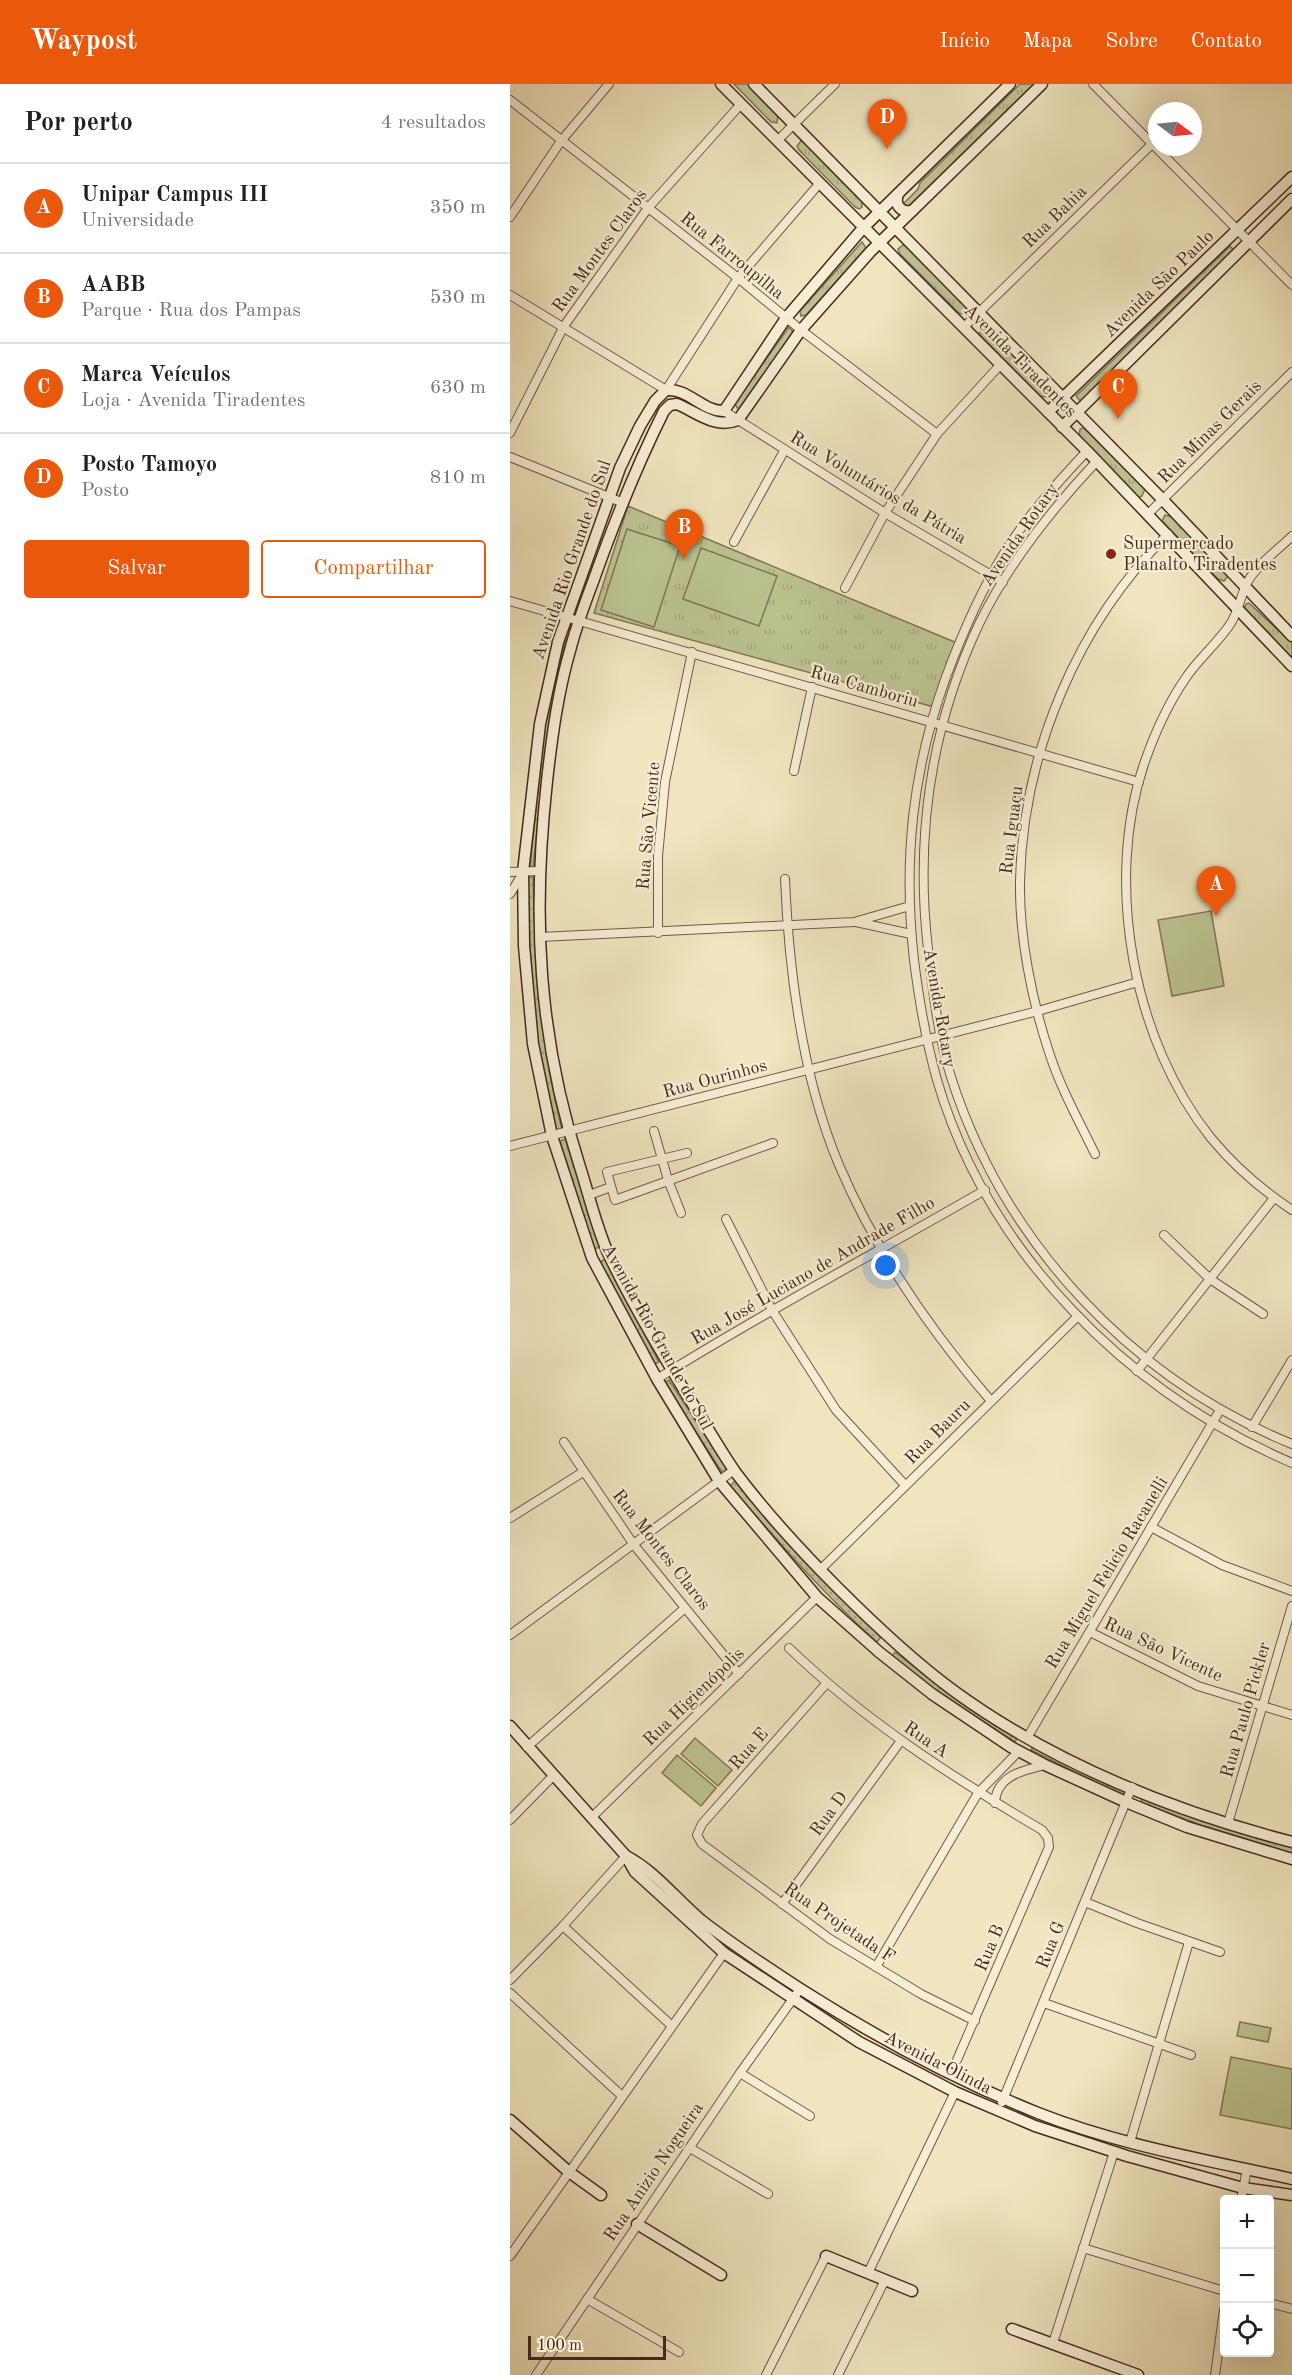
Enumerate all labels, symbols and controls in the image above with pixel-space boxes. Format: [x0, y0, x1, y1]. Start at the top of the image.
text: Waypost [30, 28, 137, 56]
text: Início [939, 31, 990, 52]
text: Mapa [1023, 31, 1072, 52]
text: Sobre [1105, 31, 1158, 52]
text: Contato [1191, 31, 1262, 52]
pin: D [868, 100, 907, 149]
north arrow [1148, 102, 1202, 156]
text: Por perto [24, 110, 133, 136]
text: 4 resultados [381, 113, 486, 133]
street label: Rua Bahia [1020, 182, 1091, 252]
text: Unipar Campus III [81, 184, 268, 206]
street label: Rua Montes Claros [549, 186, 651, 316]
text: A [36, 198, 51, 218]
text: 350 m [430, 198, 486, 218]
street label: Rua Farroupilha [677, 209, 787, 303]
text: Universidade [81, 211, 194, 231]
street label: Avenida São Paulo [1101, 227, 1218, 341]
text: AABB [81, 274, 145, 296]
text: B [36, 288, 51, 308]
text: 530 m [430, 288, 486, 308]
text: Parque · Rua dos Pampas [81, 301, 301, 321]
street label: Avenida Tiradentes [960, 301, 1080, 421]
text: Marca Veículos [81, 364, 230, 386]
pin: C [1098, 370, 1138, 419]
street label: Rua Minas Gerais [1155, 377, 1265, 487]
text: C [37, 378, 50, 398]
text: 630 m [430, 378, 486, 398]
text: Loja · Avenida Tiradentes [81, 391, 305, 411]
street label: Rua Voluntários da Pátria [787, 428, 969, 548]
text: Posto Tamoyo [81, 454, 217, 476]
street label: Avenida Rio Grande do Sul [529, 458, 615, 662]
text: D [36, 468, 51, 488]
text: 810 m [430, 468, 486, 488]
street label: Avenida Rotary [978, 480, 1062, 590]
text: Posto [81, 481, 129, 501]
pin: B [664, 510, 704, 559]
place label: Supermercado Planalto Tiradentes [1123, 535, 1277, 574]
button: Salvar [24, 540, 249, 598]
button: Compartilhar [261, 540, 486, 598]
marker: Supermercado Planalto Tiradentes [1104, 547, 1118, 561]
street label: Rua Camboriu [808, 663, 921, 711]
street label: Rua São Vicente [634, 761, 664, 891]
street label: Rua Iguaçu [998, 784, 1026, 875]
pin: A [1196, 866, 1236, 916]
street label: Avenida Rotary [920, 947, 958, 1070]
street label: Rua Ourinhos [661, 1056, 769, 1102]
street label: Rua José Luciano de Andrade Filho [688, 1194, 938, 1348]
street label: Avenida Rio Grande do Sul [598, 1241, 716, 1433]
your location [871, 1251, 900, 1280]
street label: Rua Bauru [902, 1396, 974, 1468]
street label: Rua Miguel Felicio Racanelli [1042, 1474, 1172, 1672]
street label: Rua Montes Claros [608, 1486, 714, 1614]
street label: Rua São Vicente [1101, 1615, 1225, 1685]
street label: Rua Paulo Pickler [1218, 1640, 1274, 1780]
street label: Rua Higienópolis [640, 1644, 748, 1750]
street label: Rua A [900, 1719, 952, 1762]
street label: Rua E [726, 1725, 772, 1773]
street label: Rua D [807, 1788, 851, 1840]
street label: Rua Projetada F [780, 1879, 898, 1967]
street label: Rua G [1033, 1919, 1069, 1971]
street label: Rua B [972, 1922, 1008, 1974]
street label: Avenida Olinda [881, 2028, 995, 2098]
street label: Rua Anizio Nogueira [601, 2099, 707, 2245]
map controls [1220, 2195, 1274, 2357]
button: + [1220, 2195, 1274, 2249]
button: − [1220, 2249, 1274, 2303]
button: locate [1220, 2303, 1274, 2357]
scale bar [528, 2333, 666, 2360]
text: 100 m [537, 2338, 582, 2354]

